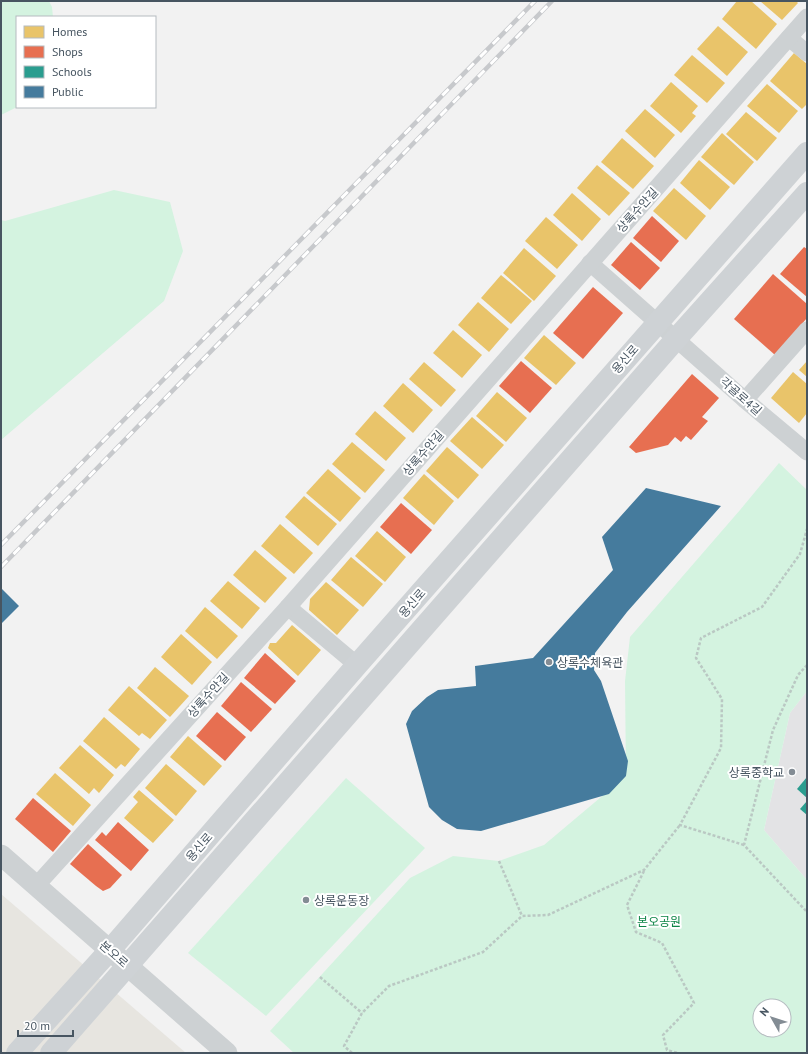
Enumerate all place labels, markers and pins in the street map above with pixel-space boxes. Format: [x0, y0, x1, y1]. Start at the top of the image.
place label: 상록수체육관 [557, 655, 623, 670]
marker: 상록수체육관 [544, 657, 554, 667]
place label: 상록중학교 [729, 765, 784, 780]
marker: 상록중학교 [787, 767, 797, 777]
place label: 상록운동장 [314, 893, 369, 908]
marker: 상록운동장 [301, 895, 311, 905]

